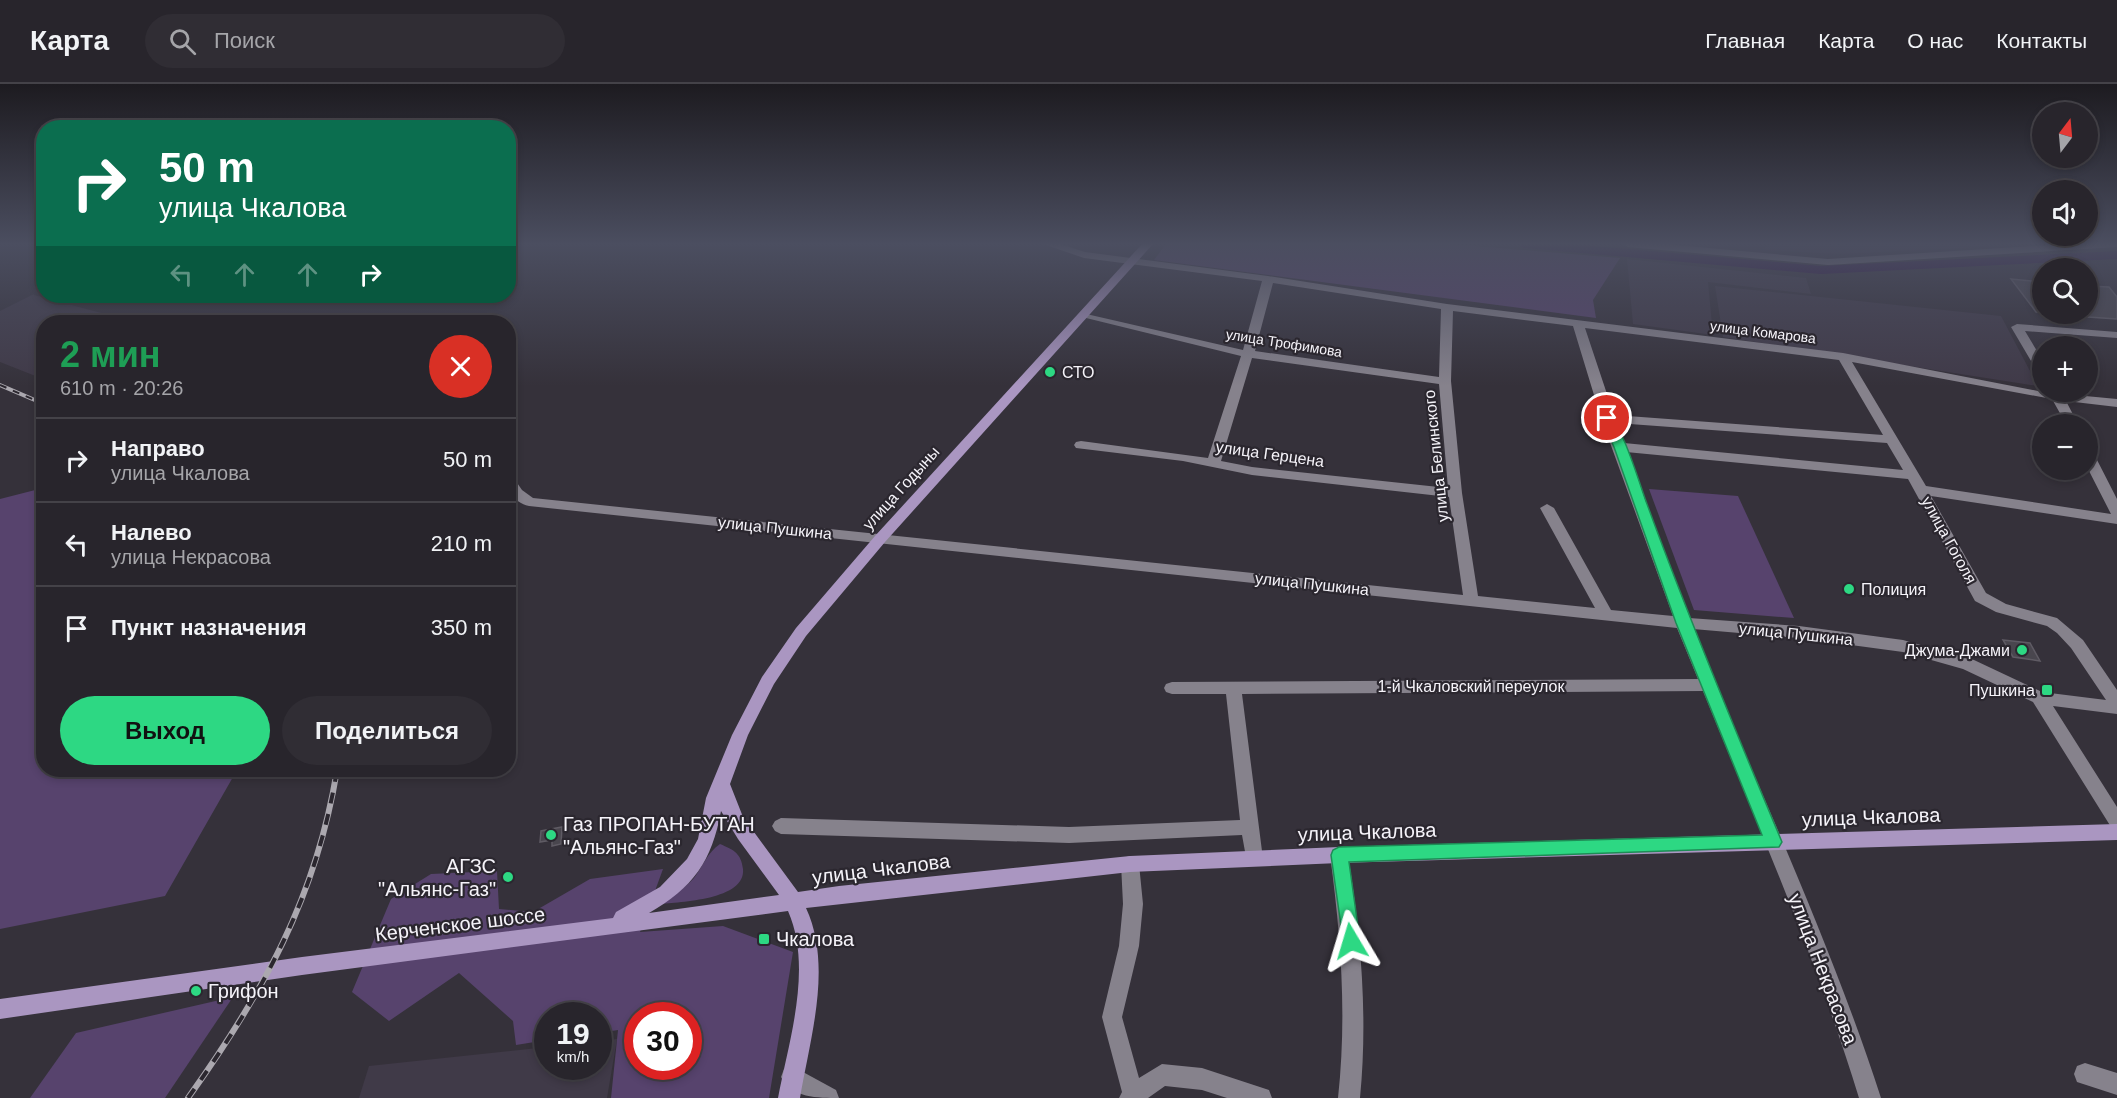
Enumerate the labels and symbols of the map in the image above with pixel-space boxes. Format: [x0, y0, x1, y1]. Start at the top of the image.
north arrow [2032, 102, 2098, 168]
street label: улица Комарова [1709, 318, 1817, 346]
street label: улица Трофимова [1225, 326, 1344, 360]
place label: СТО [1062, 364, 1095, 381]
marker: СТО [1043, 365, 1057, 379]
street label: улица Белинского [1421, 389, 1451, 523]
pin [1581, 392, 1632, 443]
street label: улица Герцена [1215, 438, 1325, 470]
street label: улица Годыны [859, 443, 943, 533]
street label: улица Гоголя [1918, 493, 1980, 587]
street label: улица Пушкина [717, 514, 833, 542]
street label: улица Пушкина [1254, 570, 1370, 598]
place label: Полиция [1861, 581, 1926, 598]
marker: Полиция [1842, 582, 1856, 596]
street label: улица Пушкина [1738, 620, 1854, 648]
place label: Джума-Джами [1905, 642, 2010, 659]
marker: Джума-Джами [2015, 643, 2029, 657]
street label: 1-й Чкаловский переулок [1378, 678, 1565, 695]
place label: Пушкина [1969, 682, 2035, 699]
marker: Пушкина [2040, 683, 2054, 697]
street label: улица Чкалова [1801, 804, 1942, 830]
place label: Газ ПРОПАН-БУТАН "Альянс-Газ" [563, 813, 755, 858]
street label: улица Чкалова [1297, 819, 1438, 845]
marker: Газ ПРОПАН-БУТАН "Альянс-Газ" [544, 828, 558, 842]
street label: улица Чкалова [811, 850, 952, 888]
place label: АГЗС "Альянс-Газ" [378, 855, 496, 900]
marker: АГЗС "Альянс-Газ" [501, 870, 515, 884]
street label: улица Некрасова [1784, 890, 1862, 1048]
street label: Керченское шоссе [374, 903, 546, 945]
position arrow [1319, 909, 1383, 973]
place label: Чкалова [776, 928, 855, 950]
marker: Чкалова [757, 932, 771, 946]
place label: Грифон [208, 980, 279, 1002]
marker: Грифон [189, 984, 203, 998]
speed limit sign: 30 [624, 1002, 702, 1080]

